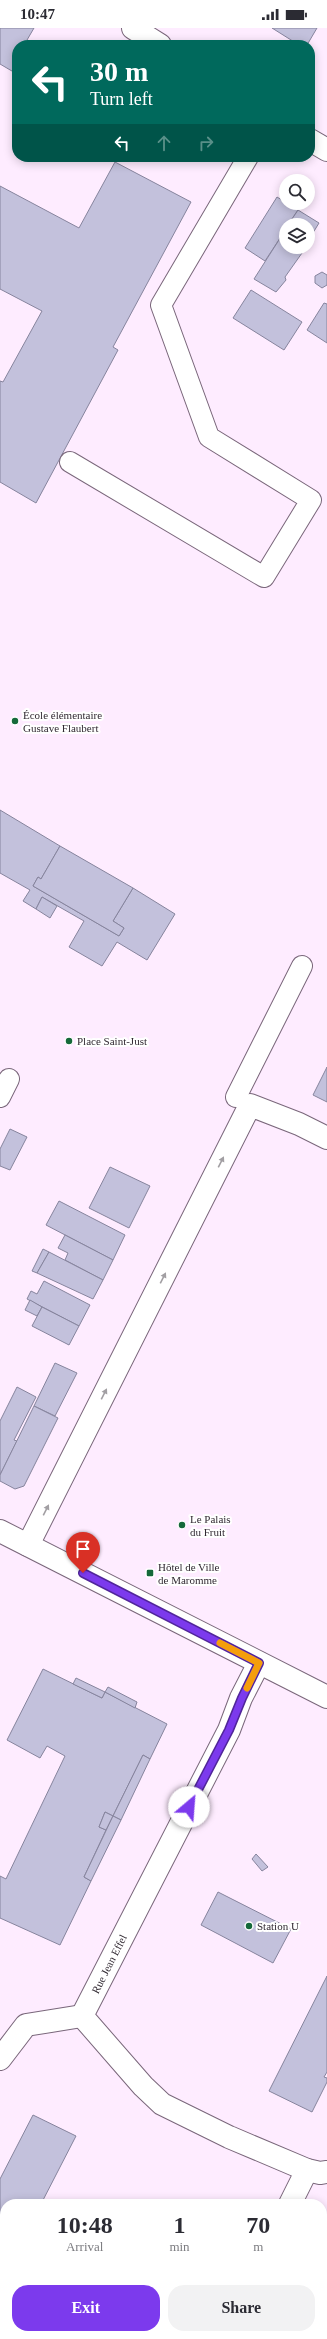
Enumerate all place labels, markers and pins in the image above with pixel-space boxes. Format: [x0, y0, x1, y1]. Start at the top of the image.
place label: École élémentaire Gustave Flaubert [23, 709, 102, 734]
marker: École élémentaire Gustave Flaubert [10, 716, 20, 726]
place label: Place Saint-Just [77, 1035, 147, 1047]
marker: Place Saint-Just [64, 1036, 74, 1046]
place label: Le Palais du Fruit [190, 1513, 231, 1538]
marker: Le Palais du Fruit [177, 1520, 187, 1530]
pin [66, 1532, 100, 1573]
place label: Hôtel de Ville de Maromme [158, 1561, 220, 1586]
marker: Hôtel de Ville de Maromme [145, 1568, 155, 1578]
place label: Station U [257, 1920, 299, 1932]
marker: Station U [244, 1921, 254, 1931]

